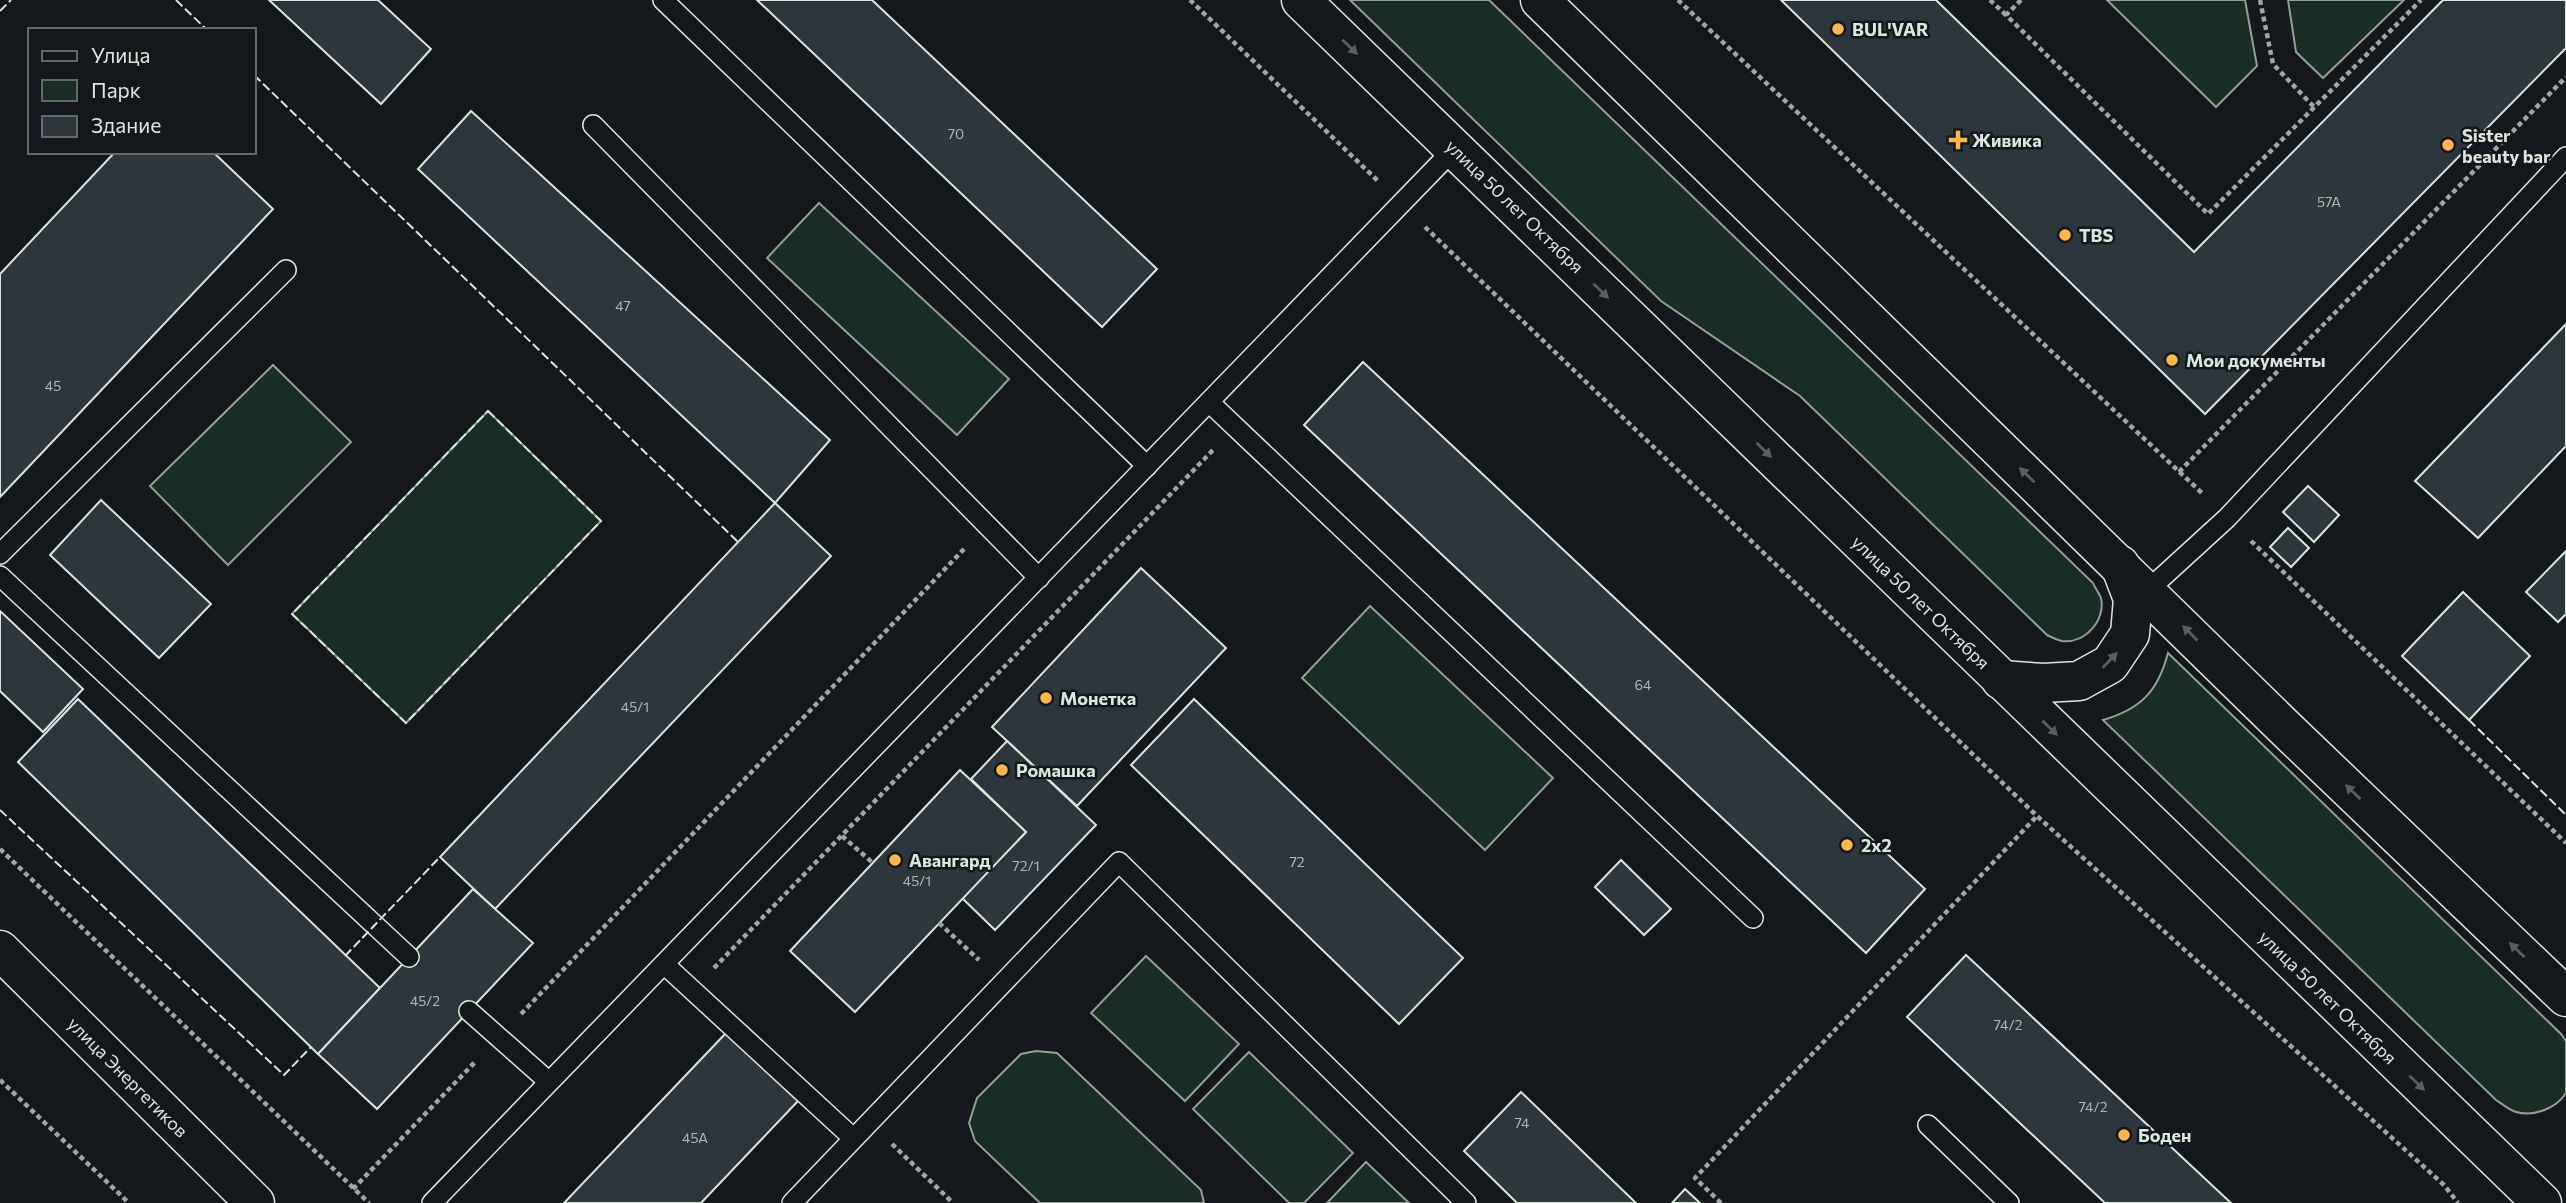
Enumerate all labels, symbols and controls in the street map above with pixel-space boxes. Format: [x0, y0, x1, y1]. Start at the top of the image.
place label: BUL'VAR [1852, 18, 1929, 40]
marker: BUL'VAR [1830, 21, 1846, 37]
legend [28, 28, 256, 154]
one-way arrow [1342, 39, 1359, 56]
text: Улица [91, 42, 150, 67]
text: Парк [91, 77, 141, 102]
text: Здание [91, 112, 161, 137]
place label: Sister beauty bar [2462, 124, 2551, 167]
house number: 70 [948, 125, 964, 142]
place label: Живика [1972, 129, 2042, 151]
marker: Живика [1950, 132, 1966, 148]
street label: улица 50 лет Октября [1441, 134, 1589, 278]
marker: Sister beauty bar [2440, 137, 2456, 153]
house number: 57А [2317, 193, 2341, 210]
place label: TBS [2079, 224, 2114, 246]
marker: TBS [2057, 227, 2073, 243]
one-way arrow [1593, 282, 1609, 299]
house number: 47 [615, 297, 631, 314]
place label: Мои документы [2186, 349, 2326, 371]
marker: Мои документы [2164, 352, 2180, 368]
house number: 45 [45, 377, 61, 394]
one-way arrow [1756, 441, 1773, 458]
one-way arrow [2018, 466, 2035, 483]
street label: улица 50 лет Октября [1847, 530, 1995, 674]
one-way arrow [2181, 625, 2198, 642]
one-way arrow [2102, 651, 2118, 668]
house number: 64 [1635, 676, 1652, 693]
place label: Монетка [1060, 687, 1136, 709]
marker: Монетка [1038, 690, 1054, 706]
house number: 45/1 [621, 698, 649, 715]
one-way arrow [2041, 719, 2058, 735]
place label: Ромашка [1016, 759, 1096, 781]
marker: Ромашка [994, 762, 1010, 778]
one-way arrow [2345, 785, 2362, 801]
place label: 2х2 [1861, 834, 1892, 856]
marker: 2х2 [1839, 837, 1855, 853]
place label: Авангард [909, 849, 991, 871]
marker: Авангард [887, 852, 903, 868]
house number: 72 [1289, 853, 1305, 870]
house number: 72/1 [1012, 857, 1040, 874]
house number: 45/1 [903, 872, 931, 889]
street label: улица 50 лет Октября [2254, 925, 2402, 1069]
one-way arrow [2509, 942, 2526, 958]
house number: 45/2 [410, 992, 440, 1009]
street label: улица Энергетиков [63, 1012, 193, 1142]
house number: 74/2 [1994, 1016, 2023, 1033]
one-way arrow [2408, 1074, 2425, 1090]
house number: 74/2 [2079, 1098, 2108, 1115]
house number: 74 [1515, 1114, 1530, 1131]
place label: Боден [2138, 1124, 2191, 1146]
marker: Боден [2116, 1127, 2132, 1143]
house number: 45А [682, 1129, 708, 1146]

